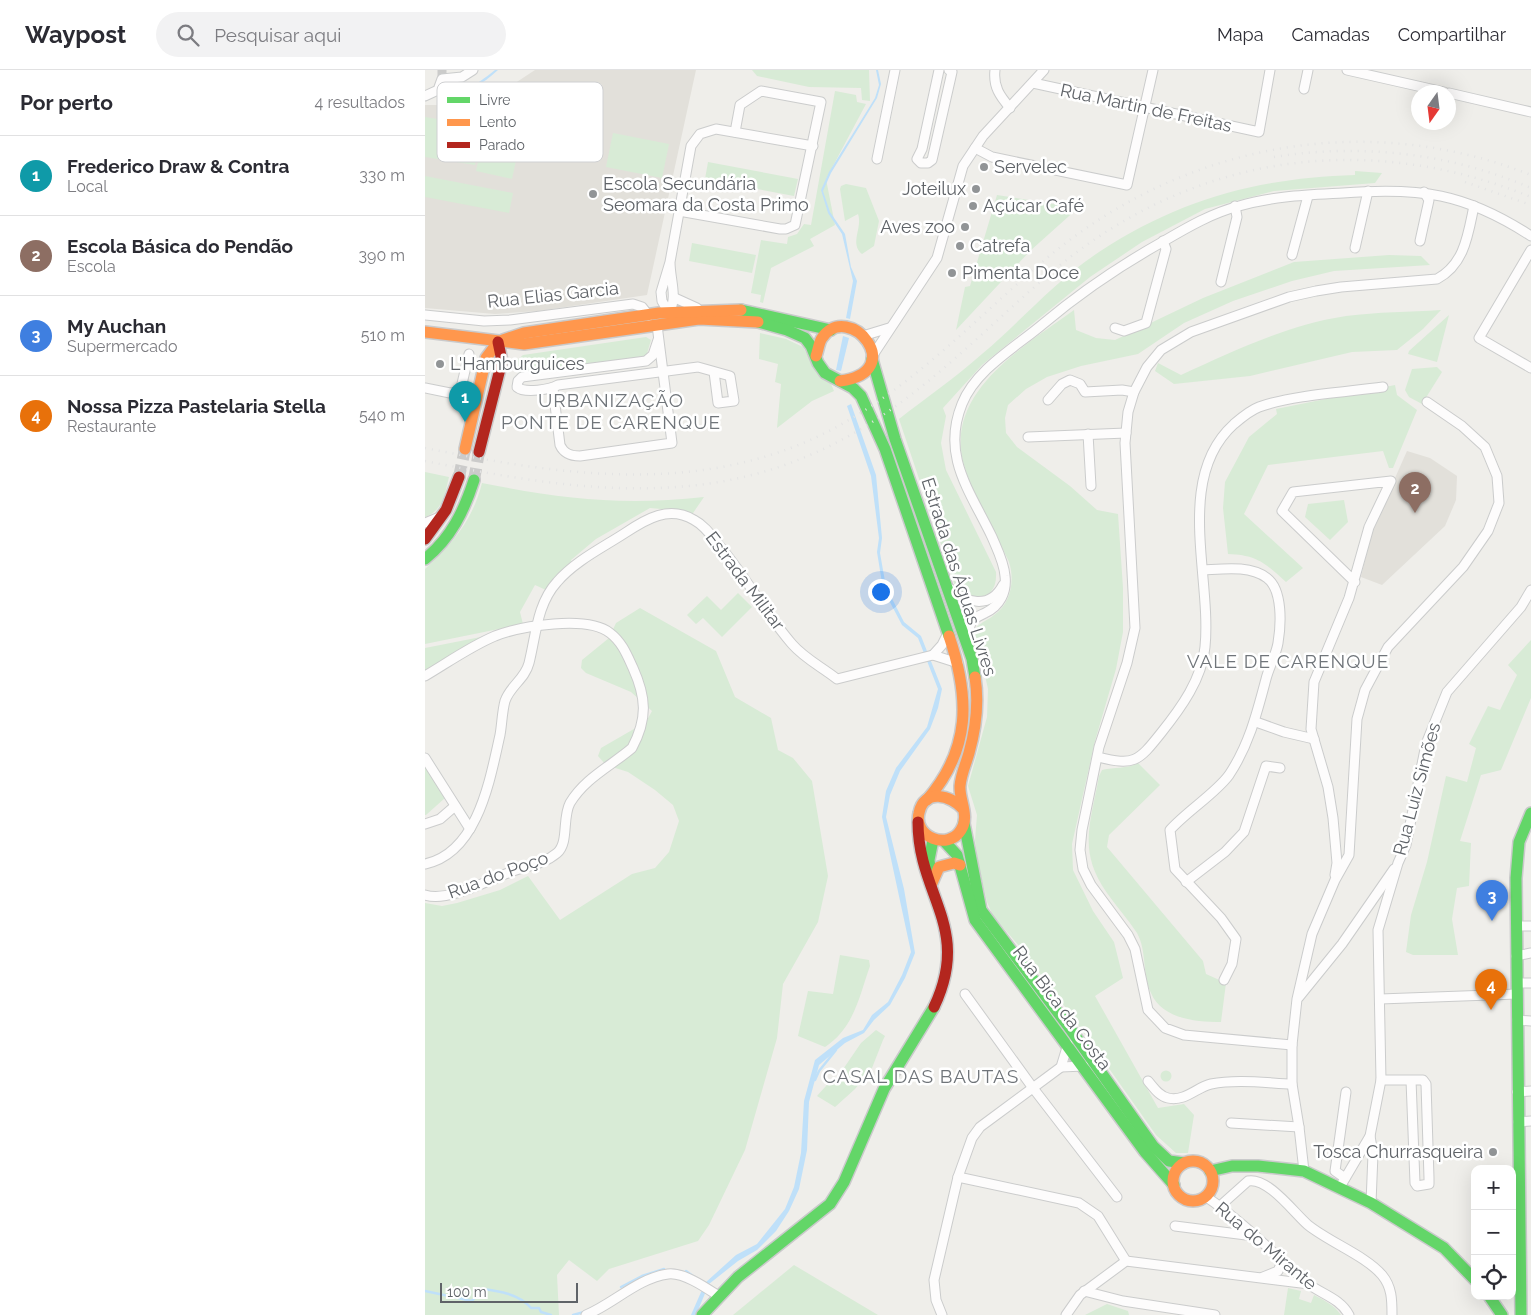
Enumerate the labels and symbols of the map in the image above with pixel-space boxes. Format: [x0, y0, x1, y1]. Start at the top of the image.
street label: Rua Martin de Freitas [1058, 79, 1234, 136]
legend [437, 82, 603, 162]
north arrow [1411, 85, 1456, 130]
text: Livre [479, 92, 511, 108]
text: Lento [479, 114, 516, 130]
text: Parado [479, 137, 525, 153]
place label: Servelec [994, 156, 1067, 177]
marker: Servelec [978, 161, 990, 173]
place label: Escola Secundária Seomara da Costa Primo [603, 173, 809, 215]
place label: Joteilux [902, 178, 966, 199]
marker: Joteilux [970, 183, 982, 195]
marker: Escola Secundária Seomara da Costa Primo [587, 188, 599, 200]
place label: Açúcar Café [983, 195, 1084, 216]
marker: Açúcar Café [967, 200, 979, 212]
place label: Aves zoo [880, 216, 955, 237]
marker: Aves zoo [959, 221, 971, 233]
place label: Catrefa [970, 235, 1030, 256]
marker: Catrefa [954, 240, 966, 252]
place label: Pimenta Doce [962, 262, 1079, 283]
marker: Pimenta Doce [946, 267, 958, 279]
street label: Rua Elias Garcia [486, 277, 620, 312]
place label: L'Hamburguices [450, 353, 585, 374]
marker: L'Hamburguices [434, 358, 446, 370]
pin: 1 [449, 381, 481, 422]
district label: URBANIZAÇÃO PONTE DE CARENQUE [501, 389, 721, 433]
pin: 2 [1399, 472, 1431, 513]
street label: Estrada das Águas Livres [917, 475, 1003, 679]
street label: Estrada Militar [701, 527, 790, 635]
your location [868, 579, 894, 605]
district label: VALE DE CARENQUE [1187, 650, 1389, 672]
street label: Rua Luiz Simões [1389, 720, 1444, 858]
street label: Rua do Poço [445, 847, 551, 902]
pin: 3 [1476, 880, 1508, 921]
street label: Rua Bica da Costa [1009, 941, 1116, 1074]
pin: 4 [1475, 969, 1507, 1010]
district label: CASAL DAS BAUTAS [823, 1065, 1019, 1087]
place label: Tosca Churrasqueira [1313, 1141, 1483, 1162]
marker: Tosca Churrasqueira [1487, 1146, 1499, 1158]
street label: Rua do Mirante [1211, 1197, 1322, 1294]
scale bar [440, 1280, 577, 1303]

